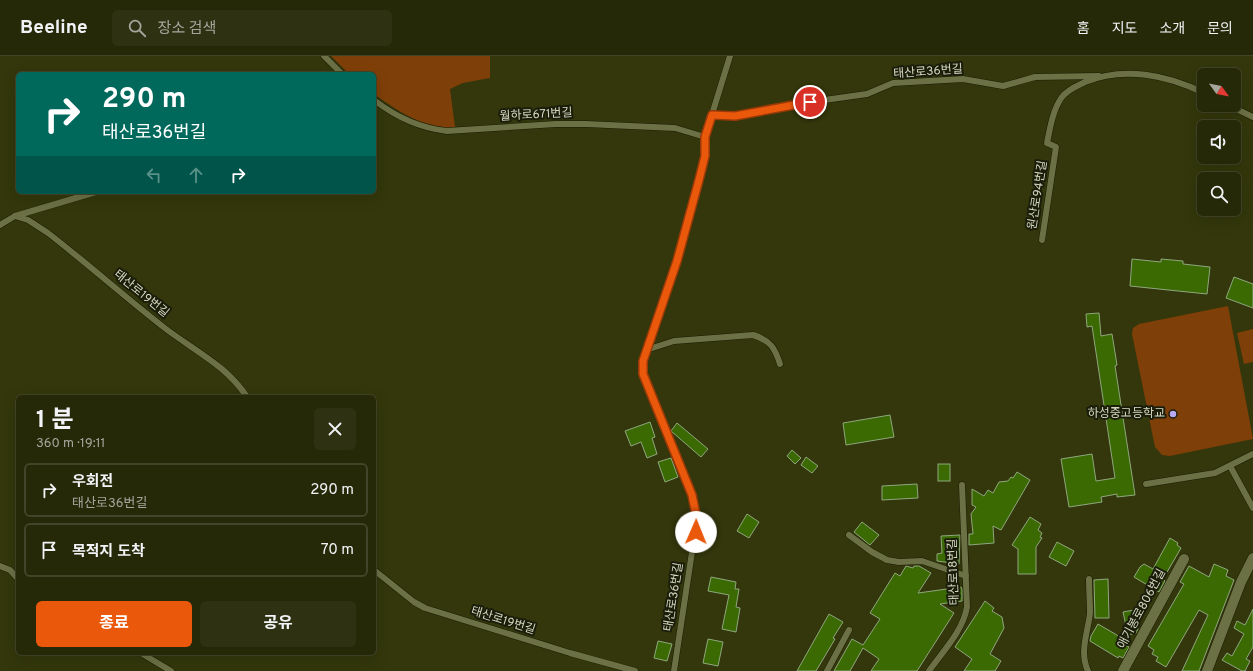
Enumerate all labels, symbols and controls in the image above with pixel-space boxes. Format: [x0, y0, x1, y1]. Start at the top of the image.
search box [112, 10, 392, 46]
text: Beeline [20, 16, 88, 40]
icon: search [126, 17, 148, 39]
text: 장소 검색 [158, 20, 216, 39]
text: 홈 [1077, 21, 1090, 38]
text: 지도 [1112, 21, 1137, 38]
text: 소개 [1159, 21, 1185, 38]
text: 문의 [1207, 21, 1233, 38]
street label: 태산로36번길 [893, 62, 963, 82]
north arrow [1197, 68, 1241, 112]
map controls [1197, 68, 1241, 216]
text: 290 m [102, 82, 186, 118]
pin [793, 85, 827, 119]
icon: right [36, 88, 88, 140]
icon: arrive [799, 91, 821, 113]
street label: 월하로671번길 [499, 105, 573, 125]
button: sound [1197, 120, 1241, 164]
text: 태산로36번길 [102, 122, 206, 145]
street label: 원산로94번길 [1025, 159, 1051, 231]
icon: left [143, 164, 165, 186]
icon: ahead [185, 164, 207, 186]
icon: right [227, 164, 249, 186]
button: search [1197, 172, 1241, 216]
street label: 태산로19번길 [110, 267, 172, 321]
text: 1 분 [36, 406, 74, 436]
place label: 하성중고등학교 [1088, 406, 1165, 422]
button: close [314, 408, 356, 450]
marker: 하성중고등학교 [1168, 409, 1178, 419]
text: 360 m · 19:11 [36, 436, 105, 452]
text: 우회전 [72, 473, 113, 492]
icon: right [38, 479, 60, 501]
text: 290 m [310, 481, 354, 500]
text: 태산로36번길 [72, 496, 147, 512]
position arrow [675, 511, 717, 553]
street label: 태산로18번길 [945, 538, 963, 606]
icon: arrive [38, 539, 60, 561]
text: 70 m [321, 541, 354, 560]
text: 목적지 도착 [72, 543, 145, 562]
street label: 태산로36번길 [661, 561, 687, 633]
street label: 애기봉로806번길 [1114, 566, 1170, 652]
button: 종료 [36, 601, 192, 647]
button: 공유 [200, 601, 356, 647]
street label: 태산로19번길 [469, 604, 537, 638]

